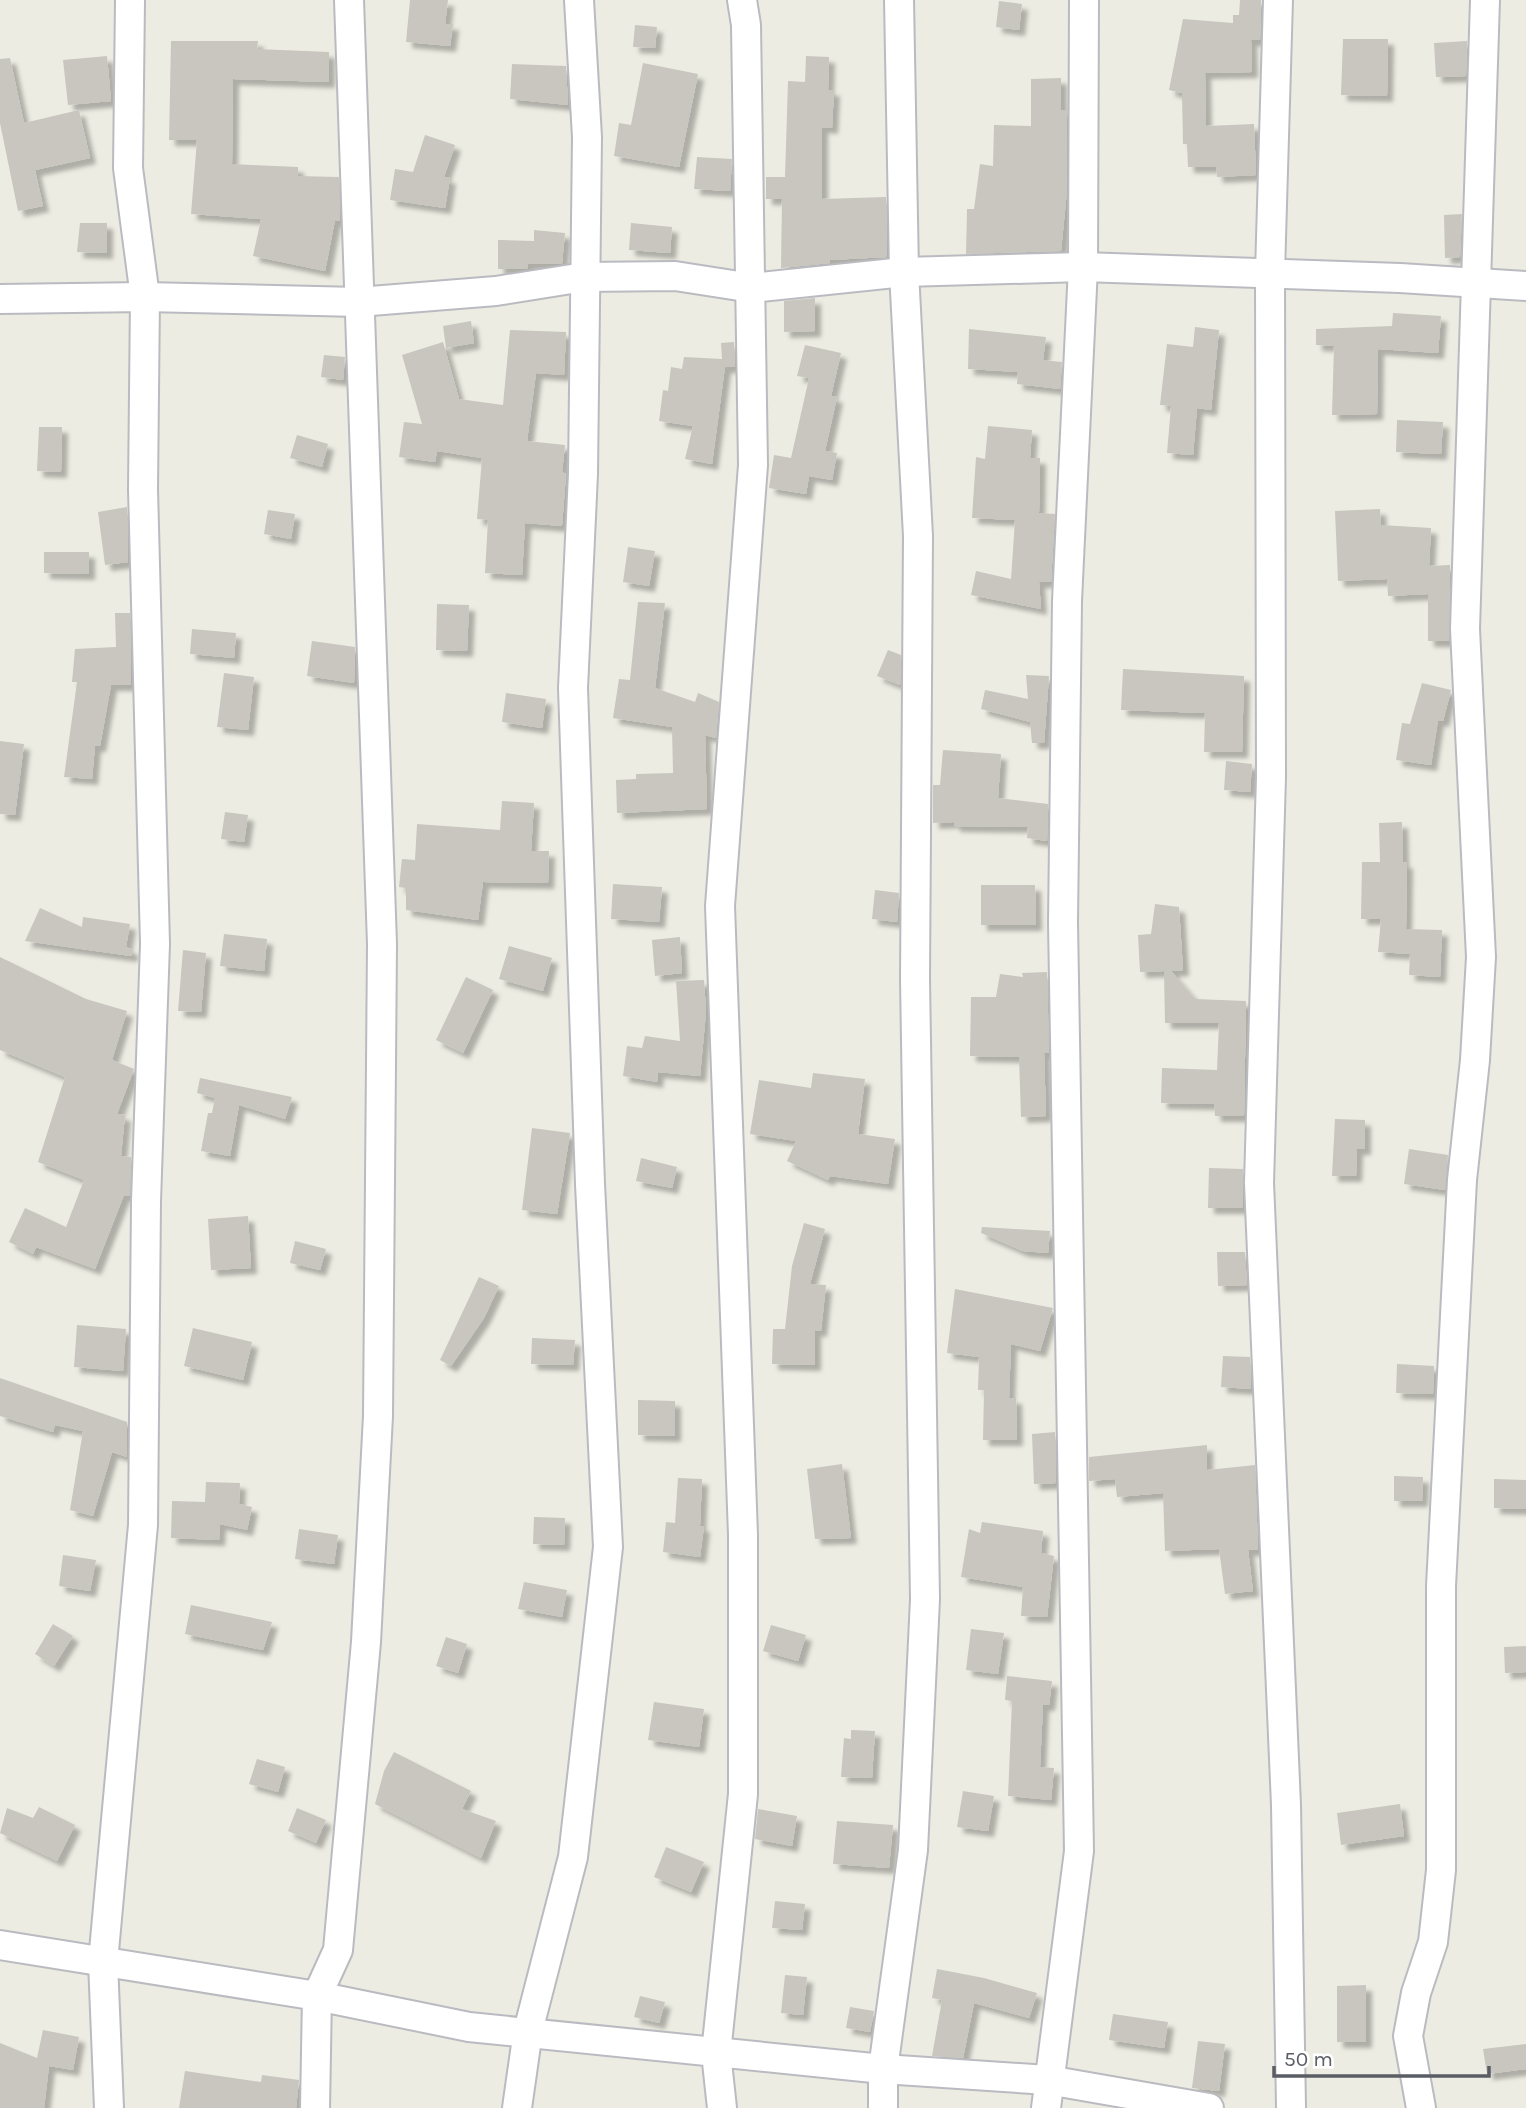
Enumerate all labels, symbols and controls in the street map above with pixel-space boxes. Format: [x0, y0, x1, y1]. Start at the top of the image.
scale bar [1274, 2035, 1489, 2078]
text: 50 m [1284, 2047, 1333, 2071]

